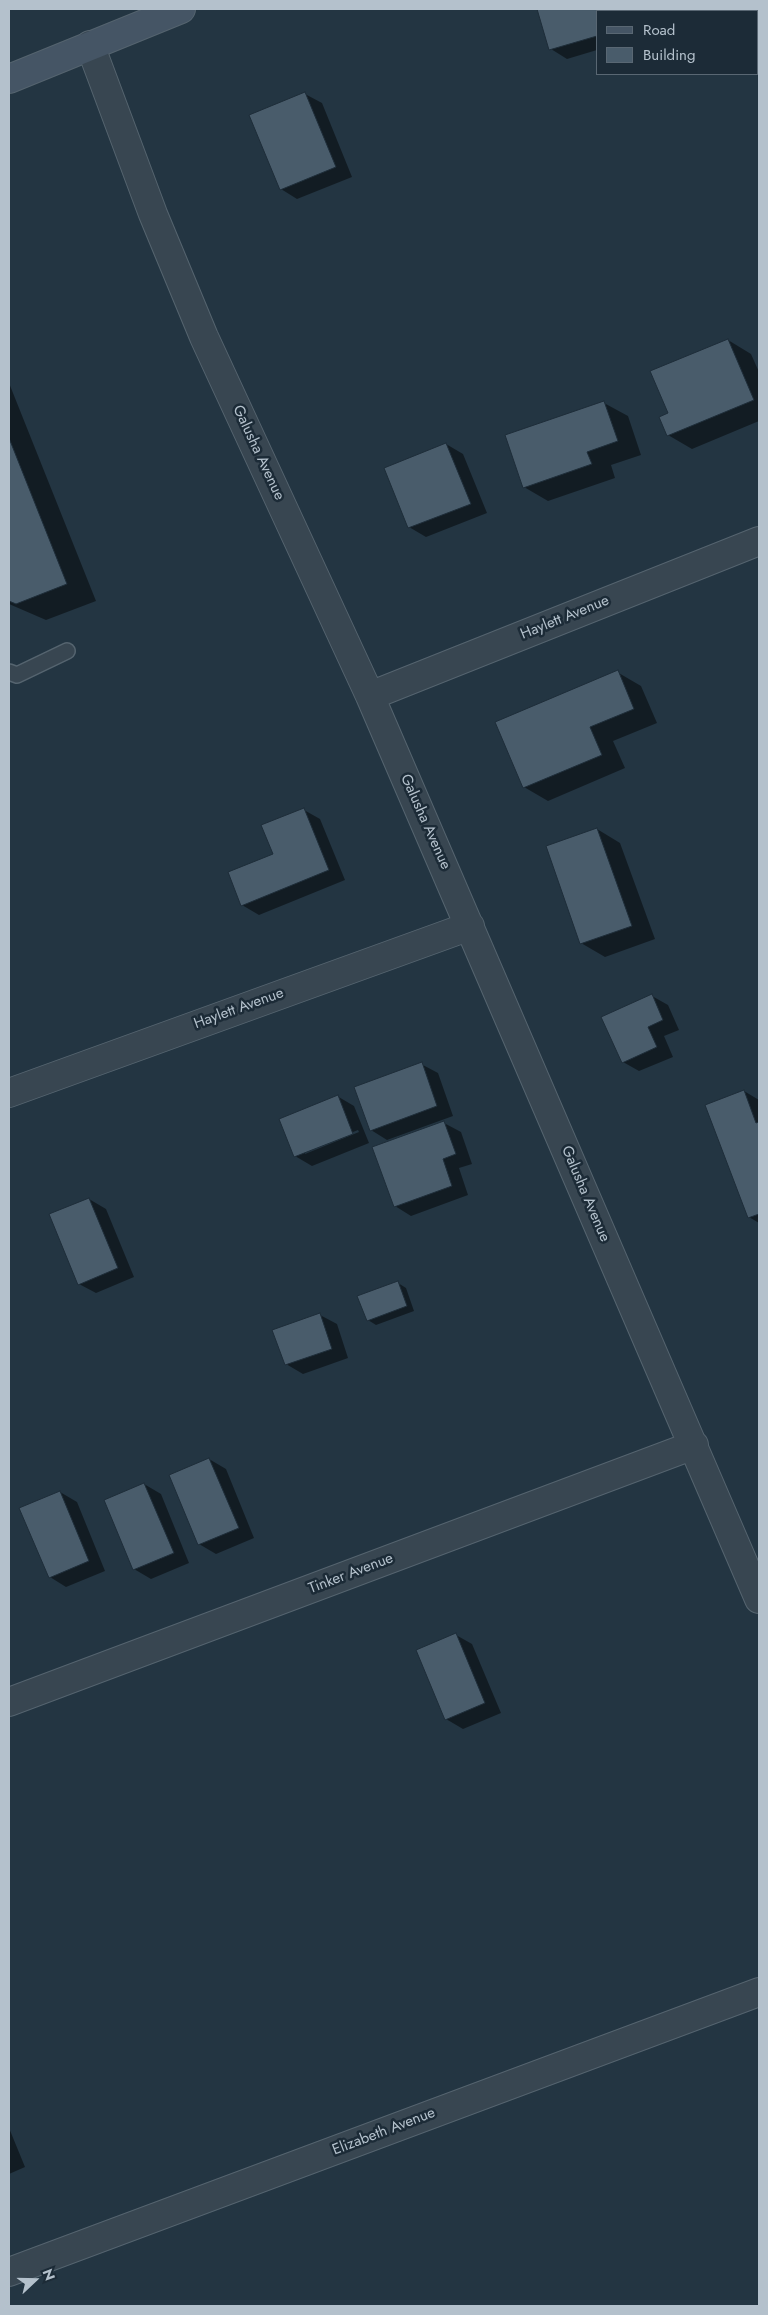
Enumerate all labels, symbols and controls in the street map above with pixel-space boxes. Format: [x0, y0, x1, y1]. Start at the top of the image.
legend [596, 10, 758, 75]
text: Road [643, 19, 675, 41]
text: Building [643, 44, 695, 66]
street label: Galusha Avenue [228, 403, 288, 503]
street label: Haylett Avenue [518, 592, 612, 644]
street label: Galusha Avenue [396, 772, 454, 872]
street label: Haylett Avenue [192, 984, 286, 1034]
street label: Galusha Avenue [557, 1143, 613, 1245]
street label: Tinker Avenue [306, 1550, 396, 1598]
street label: Elizabeth Avenue [330, 2104, 438, 2160]
north arrow [10, 2255, 60, 2305]
text: N [38, 2266, 60, 2283]

